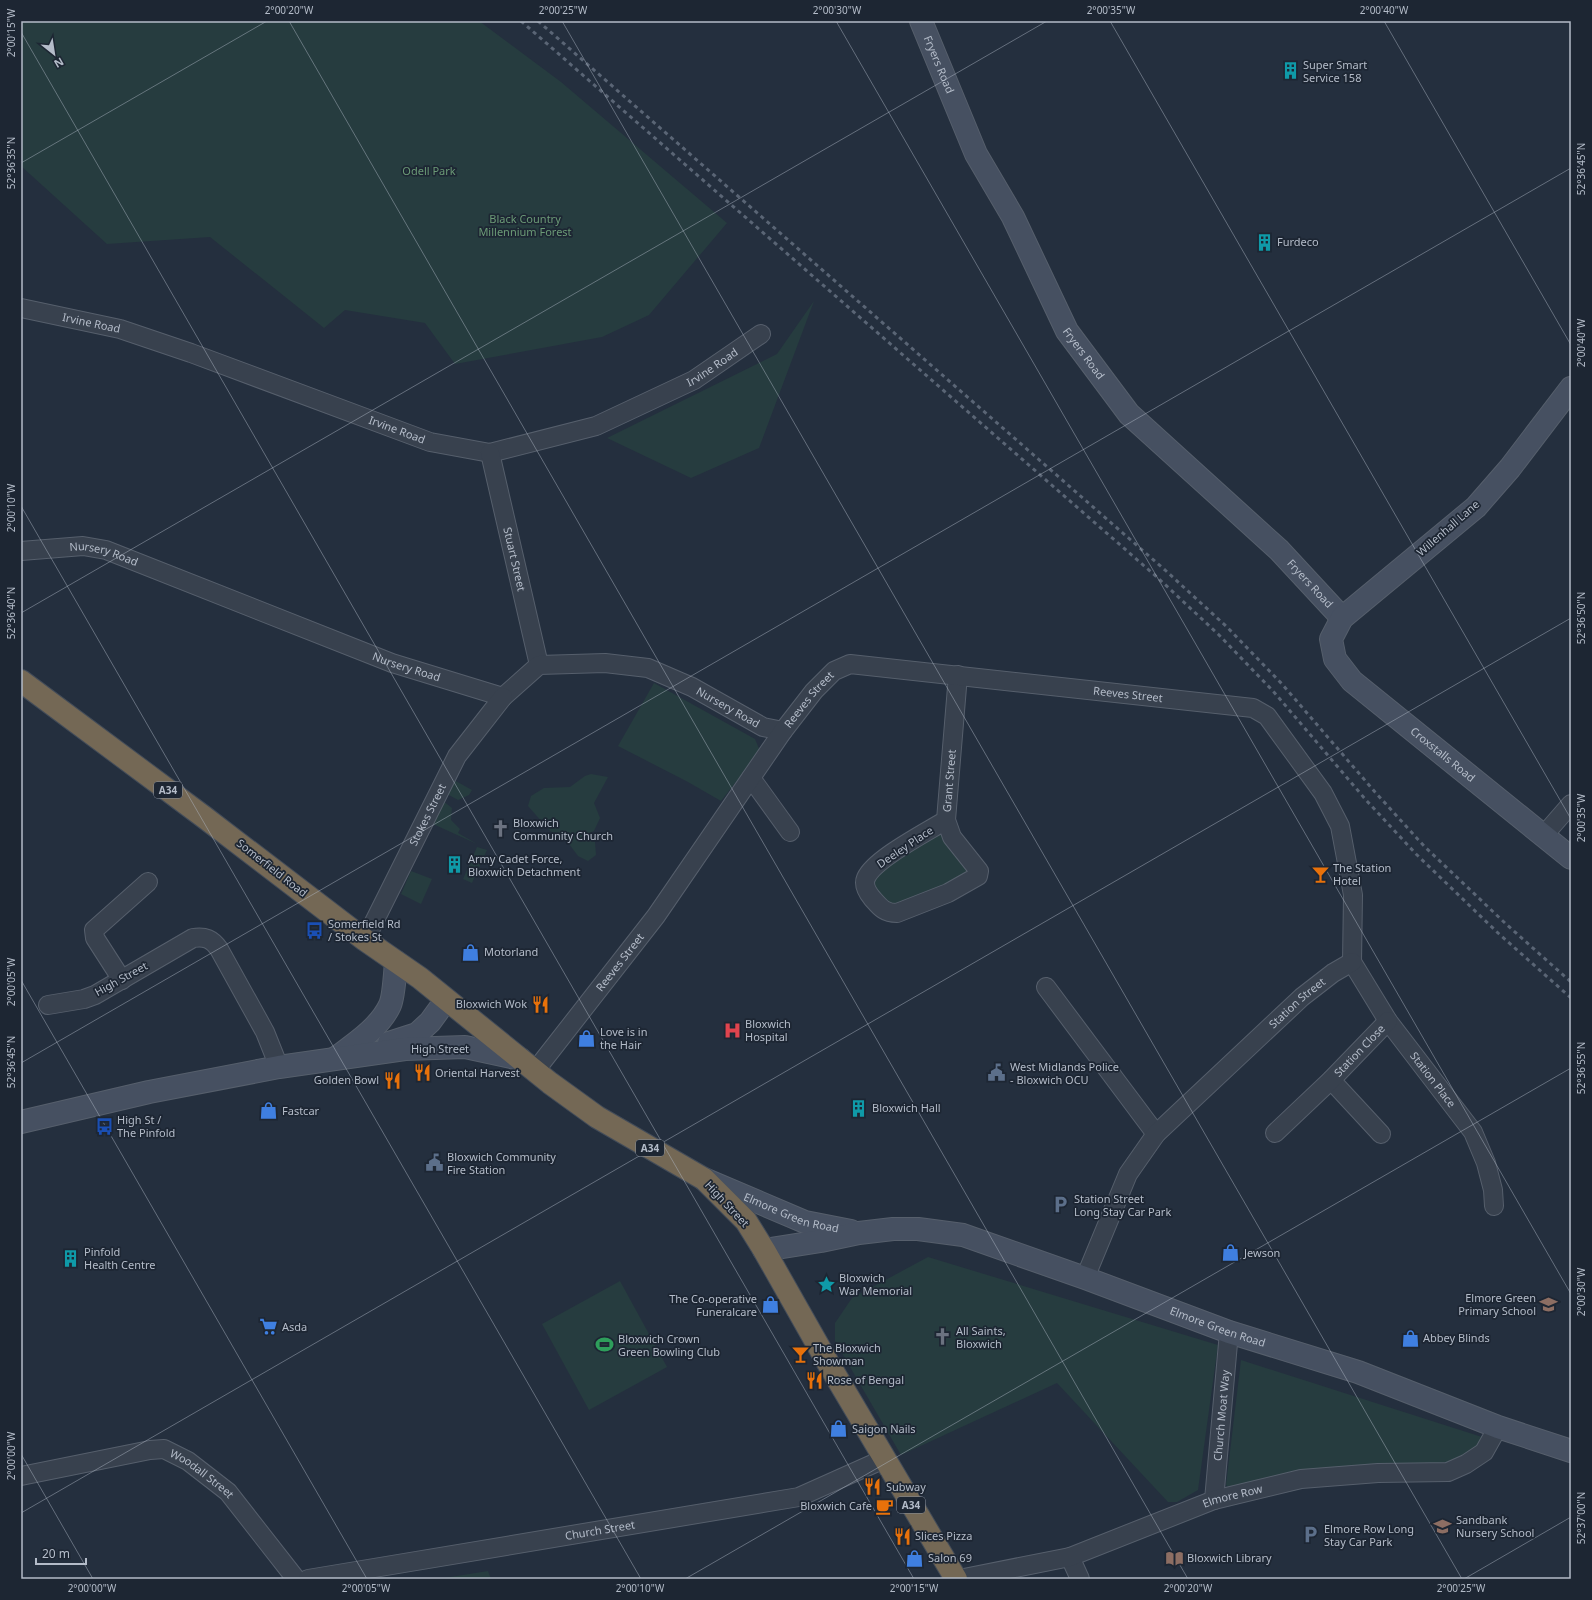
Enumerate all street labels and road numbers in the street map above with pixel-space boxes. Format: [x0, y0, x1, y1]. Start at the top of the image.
street label: Fryers Road [921, 33, 958, 95]
street label: Irvine Road [61, 309, 122, 336]
street label: Fryers Road [1060, 324, 1108, 382]
street label: Irvine Road [684, 344, 741, 389]
street label: Irvine Road [367, 412, 427, 447]
street label: Willenhall Lane [1413, 496, 1482, 559]
street label: Stuart Street [500, 526, 530, 593]
street label: Nursery Road [69, 538, 140, 569]
street label: Fryers Road [1284, 556, 1337, 611]
street label: Nursery Road [370, 648, 442, 684]
street label: Reeves Street [780, 667, 837, 730]
street label: Nursery Road [694, 683, 763, 731]
street label: Reeves Street [1093, 683, 1164, 705]
street label: Croxstalls Road [1408, 723, 1479, 785]
street label: Grant Street [939, 749, 959, 813]
street label: Stokes Street [405, 781, 449, 848]
road number: A34 [154, 782, 182, 798]
street label: Deeley Place [874, 822, 936, 871]
street label: Somerfield Road [234, 835, 311, 900]
street label: Reeves Street [592, 930, 647, 994]
street label: High Street [92, 958, 150, 999]
street label: Station Street [1265, 974, 1328, 1031]
street label: Station Close [1330, 1021, 1388, 1080]
street label: High Street [411, 1041, 469, 1056]
street label: Station Place [1407, 1048, 1460, 1110]
road number: A34 [636, 1140, 664, 1156]
street label: High Street [702, 1177, 753, 1230]
street label: Elmore Green Road [742, 1189, 840, 1235]
street label: Elmore Green Road [1168, 1303, 1267, 1350]
street label: Church Moat Way [1210, 1369, 1233, 1461]
street label: Woodall Street [168, 1445, 238, 1501]
street label: Elmore Row [1200, 1481, 1264, 1511]
road number: A34 [897, 1497, 925, 1513]
street label: Church Street [564, 1517, 636, 1543]

